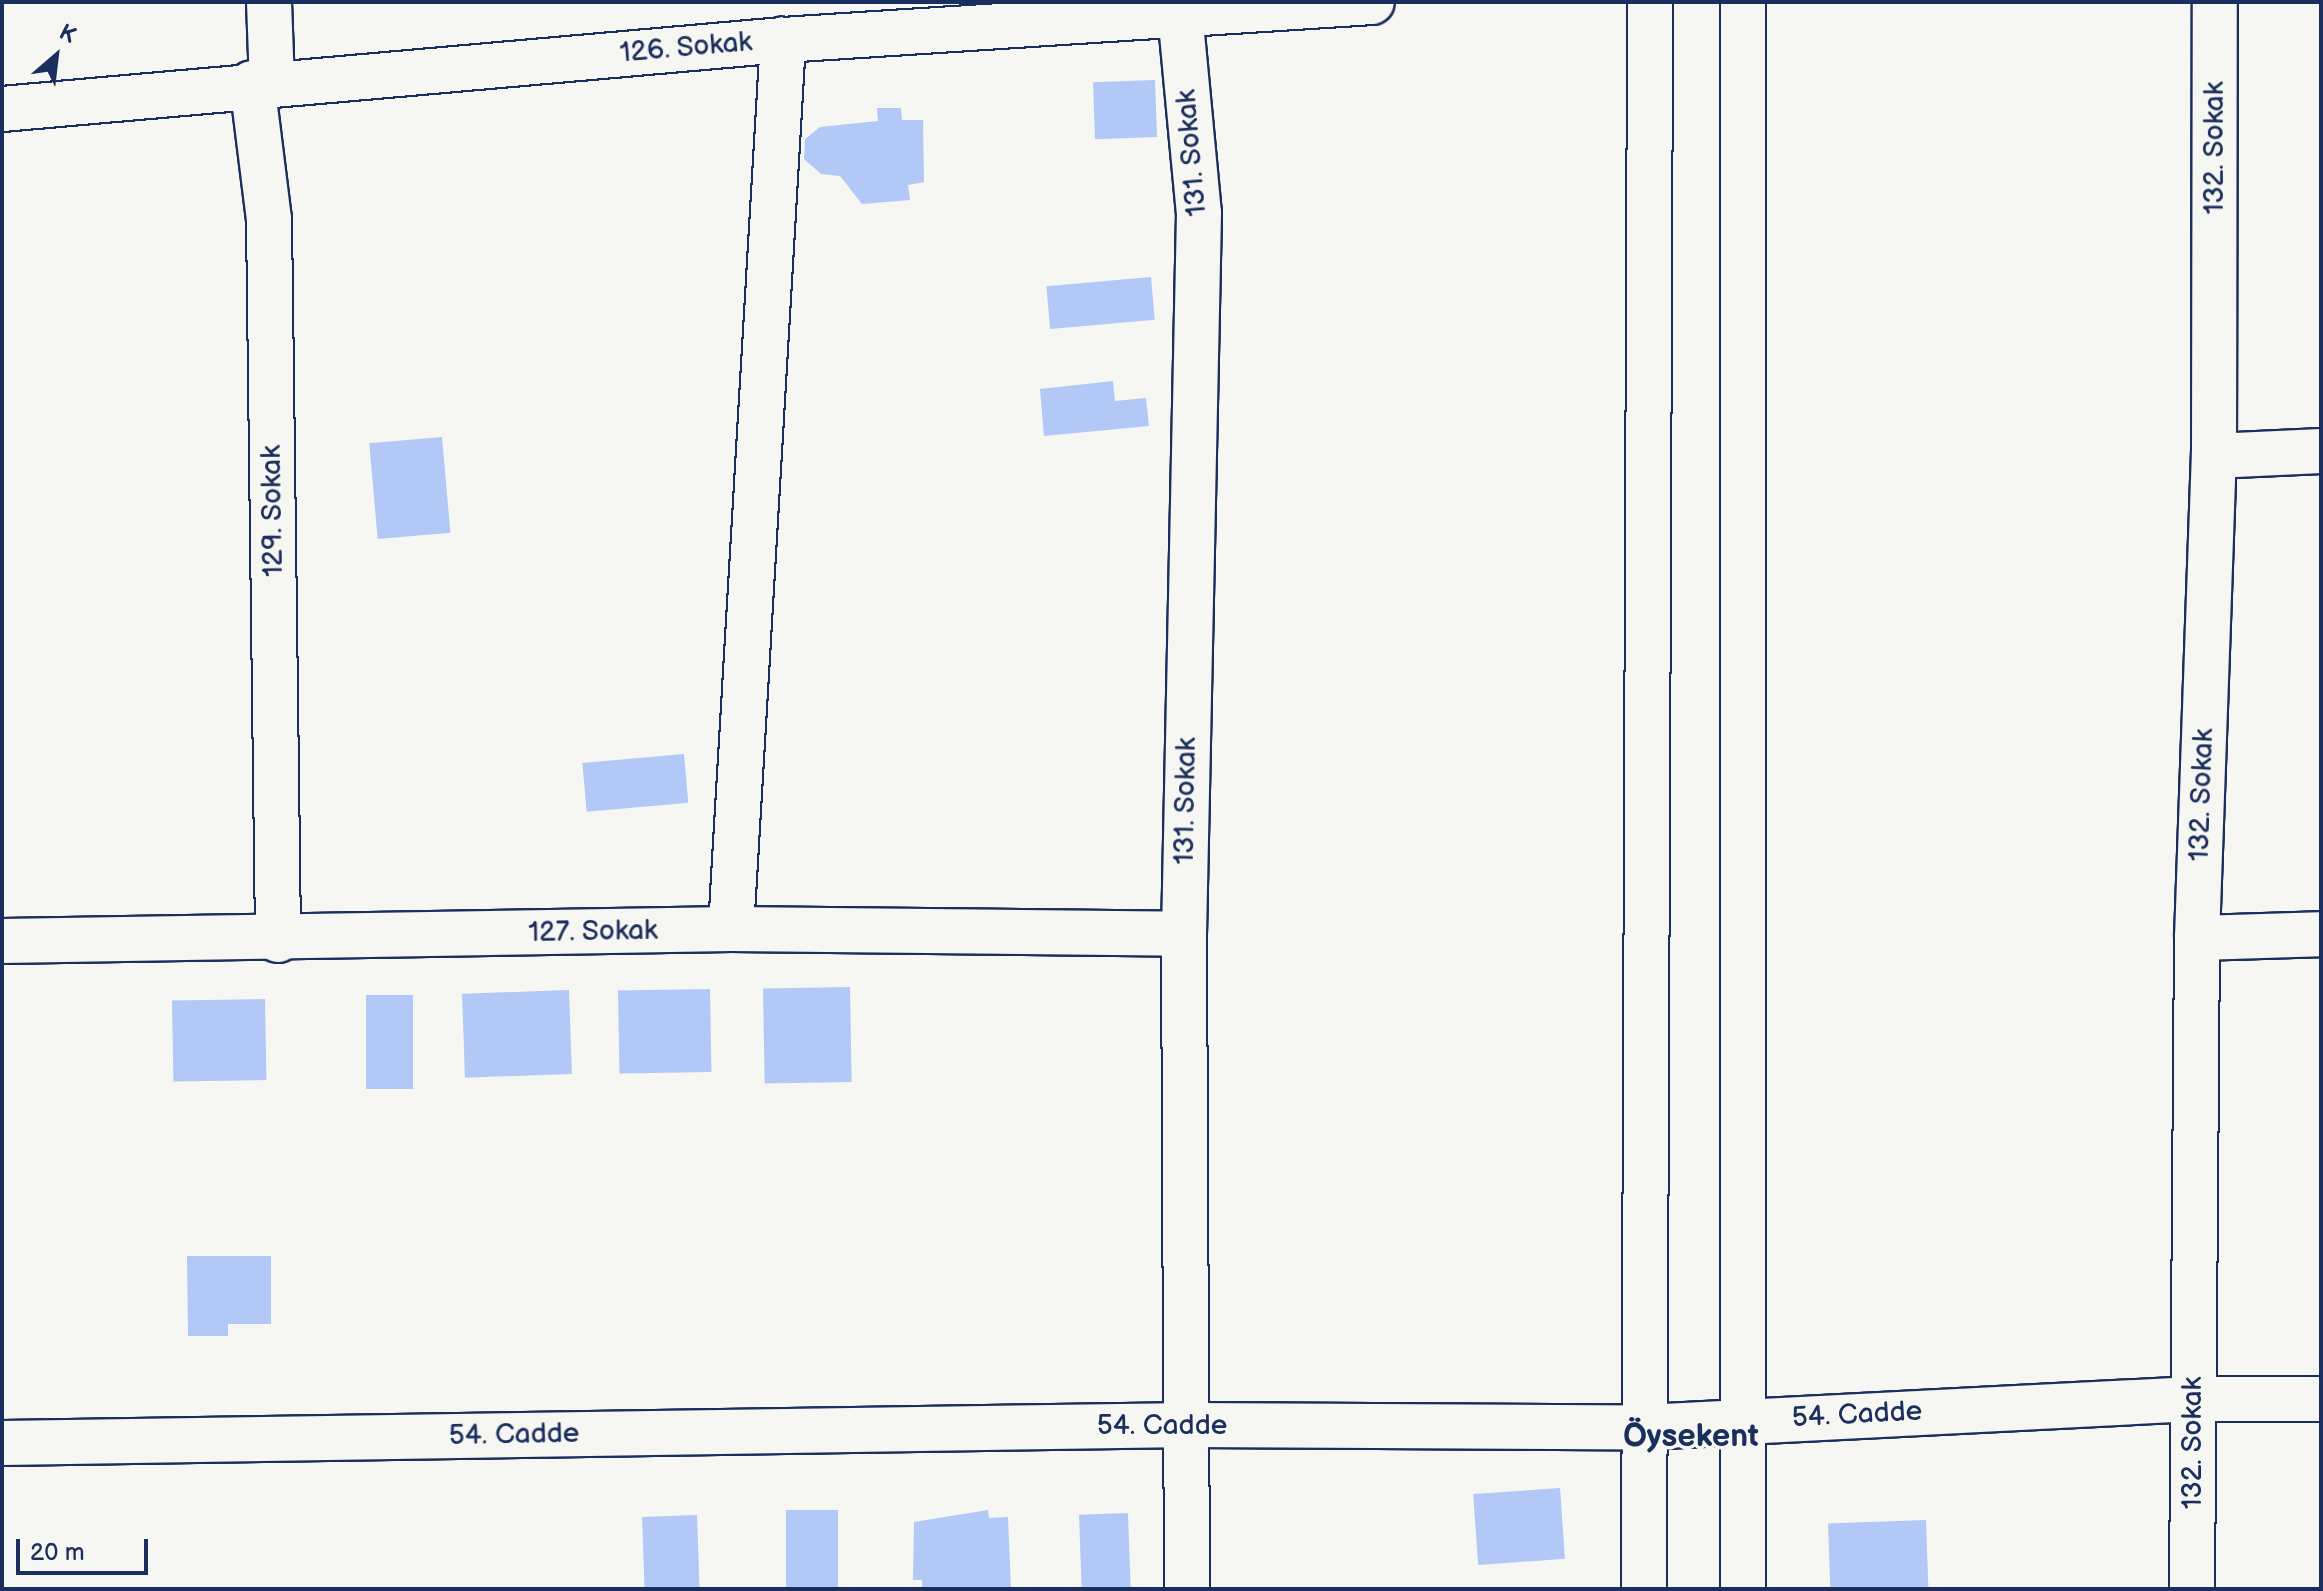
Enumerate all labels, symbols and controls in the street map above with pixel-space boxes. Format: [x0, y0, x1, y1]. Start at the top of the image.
north arrow [16, 16, 96, 96]
text: K [55, 19, 80, 50]
street label: 126. Sokak [618, 25, 754, 71]
street label: 132. Sokak [2198, 81, 2232, 215]
street label: 131. Sokak [1170, 88, 1214, 218]
street label: 129. Sokak [255, 445, 291, 577]
street label: 132. Sokak [2183, 728, 2221, 862]
street label: 131. Sokak [1168, 737, 1204, 865]
street label: 127. Sokak [528, 914, 658, 950]
street label: 132. Sokak [2176, 1376, 2210, 1510]
street label: 54. Cadde [1791, 1395, 1923, 1435]
street label: 54. Cadde [1097, 1409, 1227, 1443]
street label: 54. Cadde [448, 1417, 580, 1453]
district label: Öysekent [1623, 1418, 1759, 1456]
scale bar [20, 1523, 152, 1573]
text: 20 m [30, 1538, 85, 1567]

